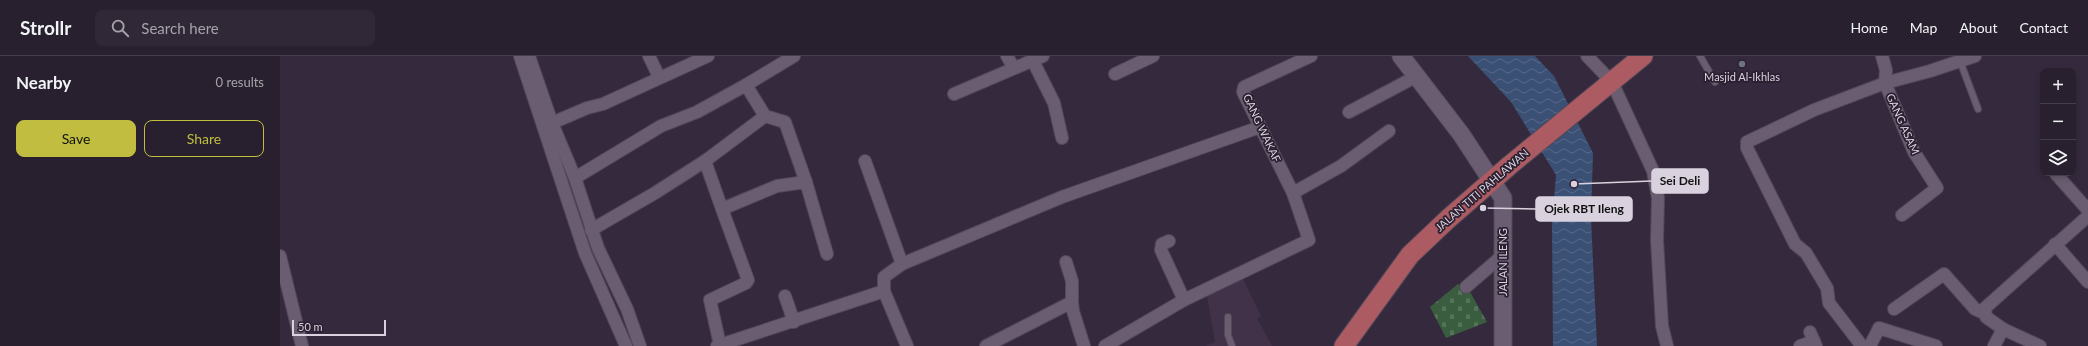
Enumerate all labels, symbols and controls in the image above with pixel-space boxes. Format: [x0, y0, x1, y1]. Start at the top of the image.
search box [95, 10, 375, 46]
text: Strollr [20, 16, 71, 39]
icon: search [109, 17, 131, 39]
text: Search here [141, 19, 219, 37]
text: Home [1850, 19, 1888, 36]
text: Map [1910, 19, 1937, 36]
text: About [1959, 19, 1997, 36]
text: Contact [2019, 19, 2068, 36]
marker: Masjid Al-Ikhlas [1737, 59, 1747, 69]
map controls [2040, 68, 2076, 176]
button: + [2040, 68, 2076, 104]
place label: Masjid Al-Ikhlas [1704, 70, 1780, 83]
text: Nearby [16, 72, 71, 93]
text: 0 results [216, 74, 264, 90]
street label: GANG ASAM [1884, 91, 1923, 156]
street label: GANG WAKAF [1241, 92, 1284, 164]
button: − [2040, 104, 2076, 140]
button: Save [16, 120, 136, 157]
button: Share [144, 120, 264, 157]
button: layers [2040, 140, 2076, 176]
street label: JALAN TITI PAHLAWAN [1432, 146, 1531, 234]
callout: Sei Deli [1652, 169, 1708, 193]
text: Sei Deli [1660, 173, 1700, 188]
callout: Ojek RBT Ileng [1536, 197, 1632, 221]
text: Ojek RBT Ileng [1544, 201, 1624, 216]
street label: JALAN ILENG [1496, 228, 1509, 296]
scale bar [292, 318, 386, 337]
text: 50 m [298, 320, 323, 333]

